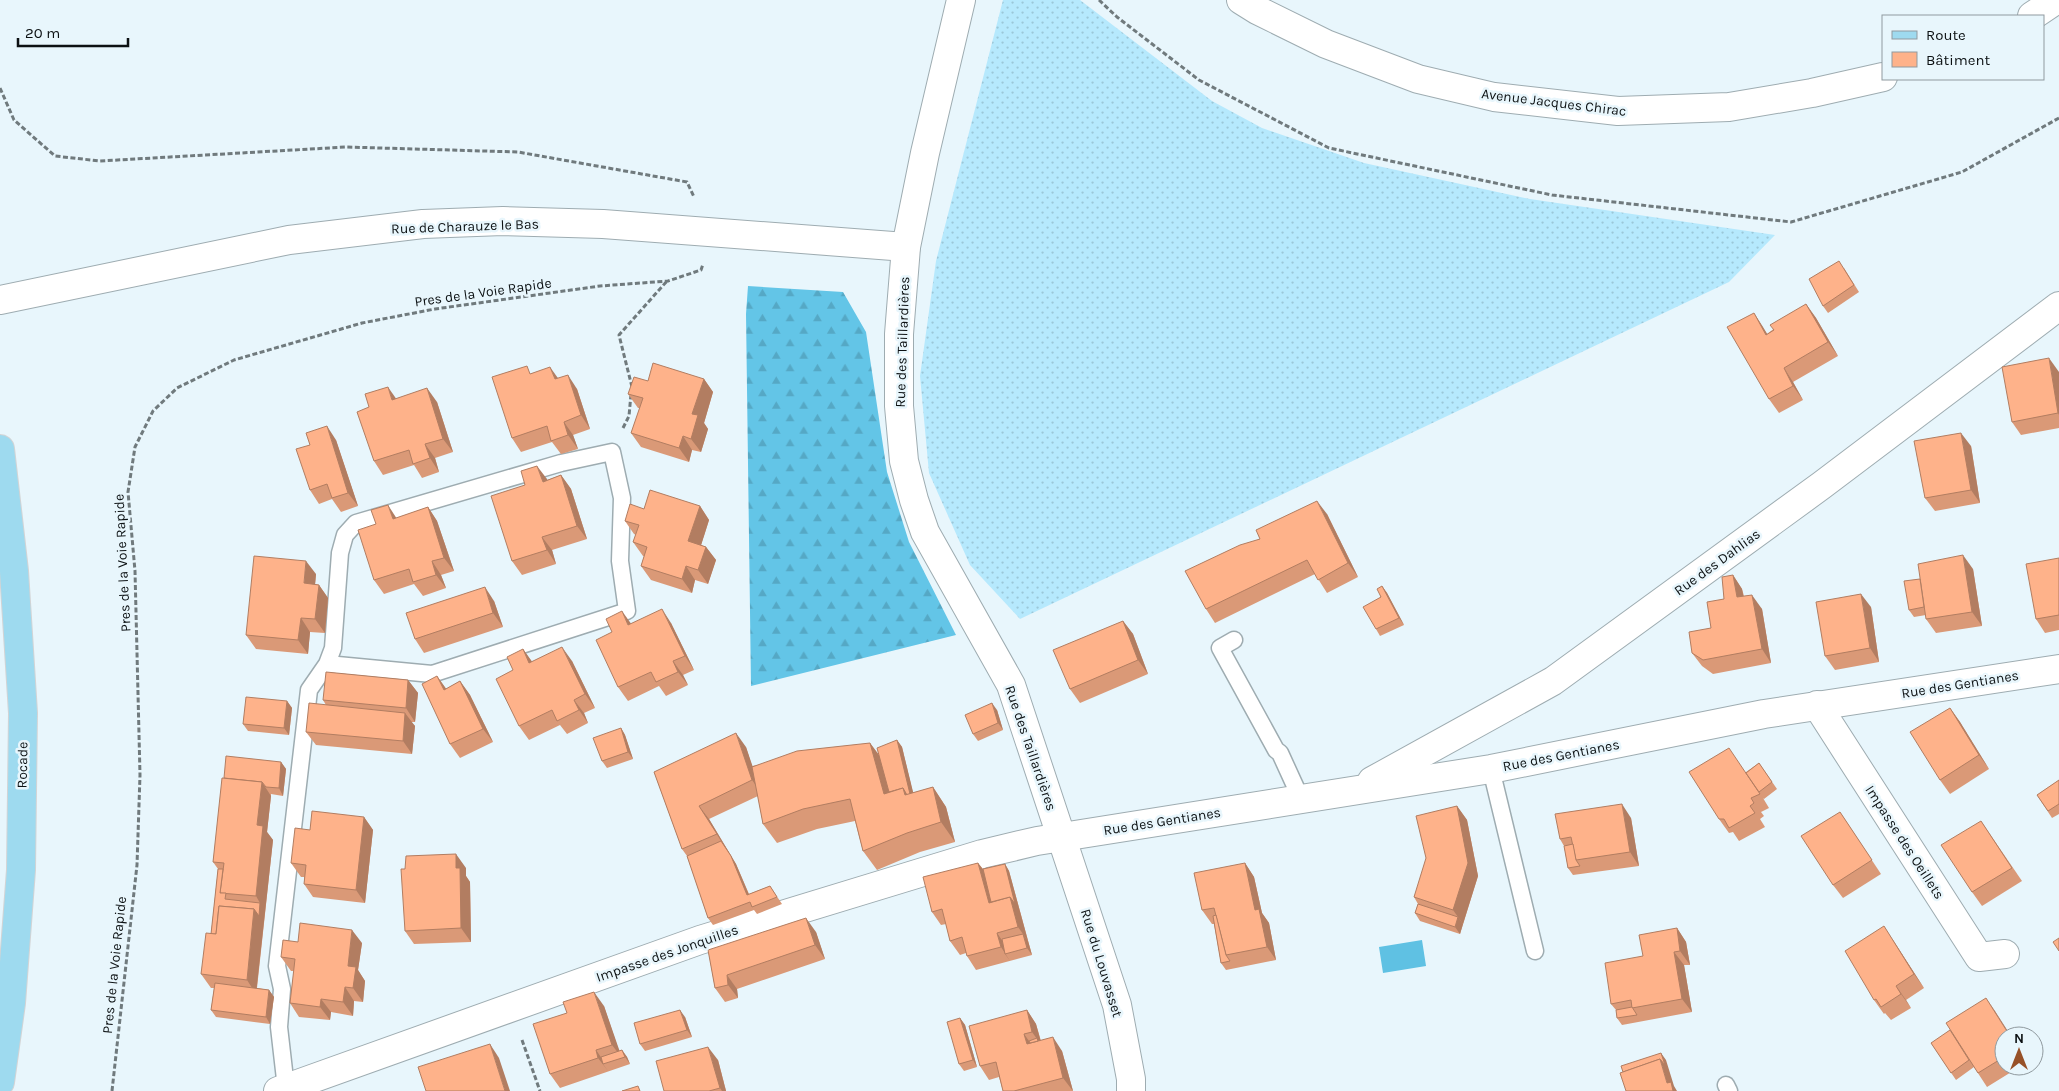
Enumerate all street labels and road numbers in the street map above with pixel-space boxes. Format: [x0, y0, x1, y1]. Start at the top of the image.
street label: Avenue Jacques Chirac [1481, 85, 1627, 120]
street label: Rue de Charauze le Bas [391, 215, 539, 238]
street label: Pres de la Voie Rapide [413, 274, 553, 311]
street label: Rue des Taillardières [892, 276, 913, 408]
street label: Pres de la Voie Rapide [110, 493, 135, 632]
street label: Rue des Dahlias [1671, 525, 1764, 599]
street label: Rue des Gentianes [1900, 667, 2020, 702]
street label: Rue des Taillardières [1001, 683, 1060, 813]
street label: Rue des Gentianes [1501, 736, 1621, 775]
street label: Rocade [14, 742, 31, 788]
street label: Impasse des Oeillets [1861, 782, 1948, 902]
street label: Rue des Gentianes [1102, 804, 1222, 839]
street label: Pres de la Voie Rapide [99, 895, 130, 1035]
street label: Rue du Louvasset [1077, 907, 1126, 1019]
street label: Impasse des Jonquilles [594, 921, 741, 986]

